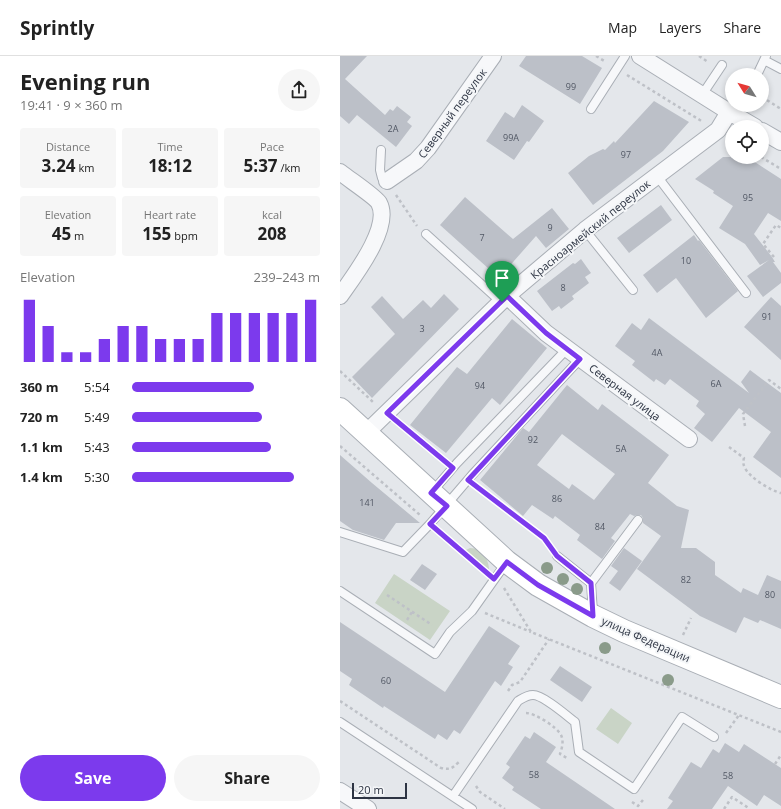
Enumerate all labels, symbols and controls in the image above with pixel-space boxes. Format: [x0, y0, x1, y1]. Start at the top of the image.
text: Sprintly [20, 15, 94, 41]
text: Map [608, 18, 637, 37]
text: Layers [659, 18, 701, 37]
text: Share [723, 18, 761, 37]
street label: Северный переулок [414, 65, 490, 161]
text: Evening run [20, 66, 151, 96]
north arrow [725, 68, 769, 112]
map controls [725, 68, 769, 164]
button: share [278, 69, 320, 111]
house number: 99 [566, 80, 576, 93]
text: 19:41 · 9 × 360 m [20, 96, 123, 114]
button: locate [725, 120, 769, 164]
house number: 2А [388, 122, 399, 135]
house number: 99А [503, 131, 519, 144]
text: Distance [46, 139, 90, 154]
text: Time [157, 139, 183, 154]
text: Pace [260, 139, 284, 154]
house number: 97 [621, 148, 631, 161]
text: 3.24 [42, 154, 76, 177]
text: 18:12 [148, 154, 192, 177]
text: 5:37 [244, 154, 278, 177]
text: km [76, 160, 94, 175]
text: /km [278, 160, 300, 175]
street label: Красноармейский переулок [527, 176, 653, 282]
house number: 95 [743, 191, 753, 204]
text: Elevation [45, 207, 91, 222]
text: Heart rate [144, 207, 196, 222]
text: kcal [262, 207, 282, 222]
house number: 9 [547, 221, 553, 234]
text: 45 [52, 222, 71, 245]
text: 155 [142, 222, 171, 245]
text: 208 [257, 222, 287, 245]
text: m [71, 228, 84, 243]
text: bpm [171, 228, 198, 243]
house number: 7 [479, 231, 485, 244]
house number: 10 [681, 254, 691, 267]
pin [485, 261, 519, 302]
icon: arrive [491, 267, 513, 289]
text: Elevation [20, 268, 75, 286]
text: 239–243 m [253, 268, 320, 286]
house number: 8 [560, 281, 566, 294]
house number: 91 [762, 310, 772, 323]
house number: 3 [419, 322, 425, 335]
house number: 4А [652, 346, 663, 359]
street label: Северная улица [586, 360, 664, 424]
house number: 6А [711, 377, 722, 390]
text: 360 m [20, 378, 58, 396]
text: 5:54 [84, 378, 110, 396]
house number: 94 [475, 379, 485, 392]
text: 720 m [20, 408, 58, 426]
text: 5:49 [84, 408, 110, 426]
house number: 92 [528, 433, 538, 446]
text: 1.1 km [20, 438, 63, 456]
text: 5:43 [84, 438, 110, 456]
house number: 5А [616, 442, 627, 455]
text: 1.4 km [20, 468, 63, 486]
text: 5:30 [84, 468, 110, 486]
house number: 86 [552, 492, 562, 505]
house number: 141 [359, 496, 375, 509]
house number: 84 [595, 520, 605, 533]
house number: 82 [681, 573, 691, 586]
house number: 80 [765, 588, 775, 601]
street label: улица Федерации [599, 613, 693, 665]
house number: 60 [381, 674, 391, 687]
button: Save [20, 755, 166, 801]
button: Share [174, 755, 320, 801]
house number: 58 [529, 768, 539, 781]
house number: 58 [723, 769, 733, 782]
scale bar [352, 781, 407, 800]
text: 20 m [358, 782, 384, 797]

